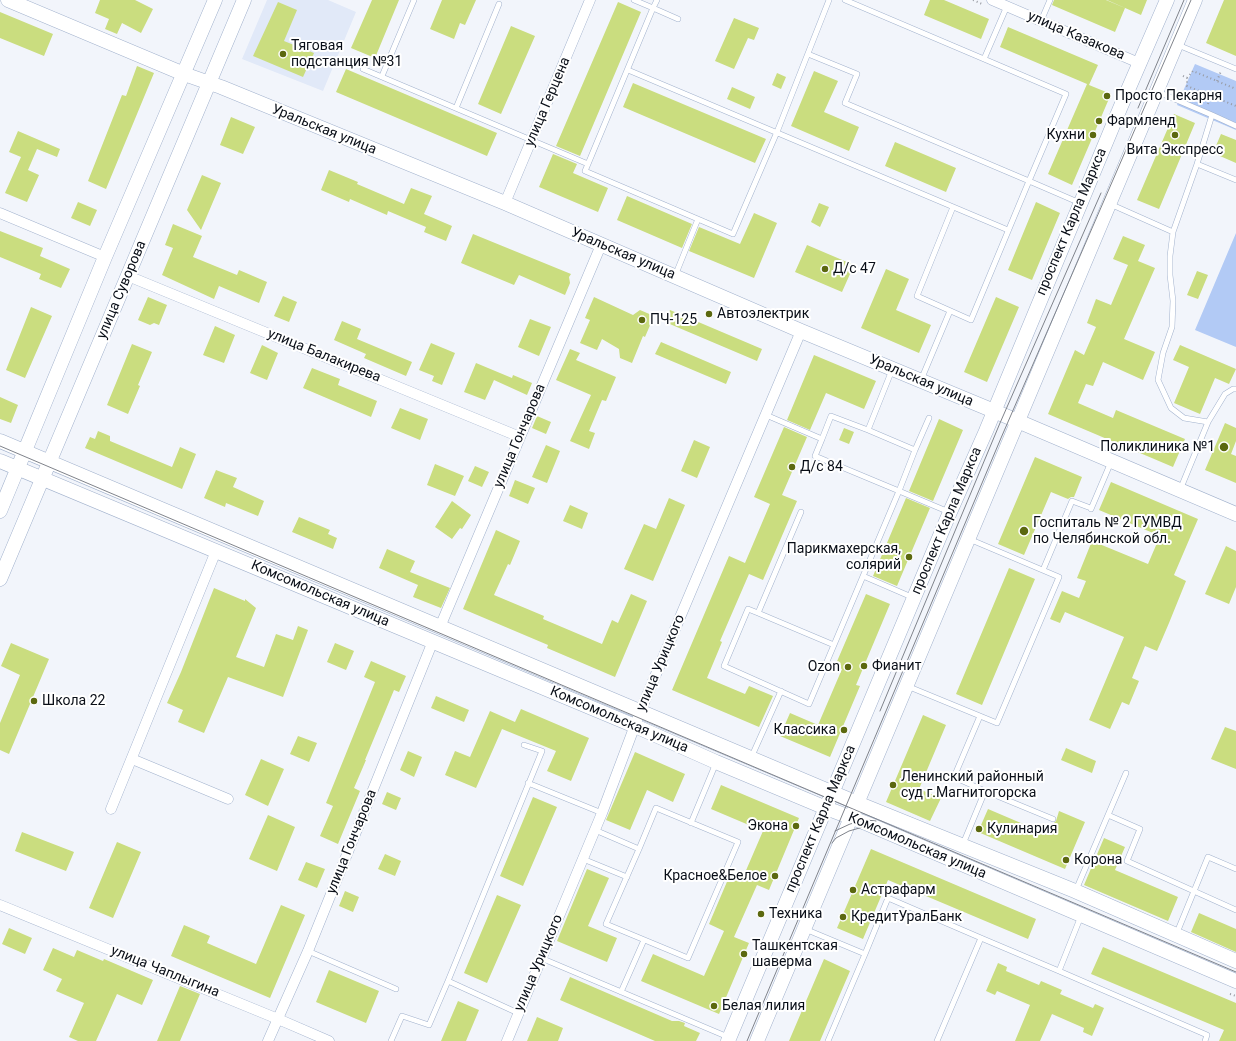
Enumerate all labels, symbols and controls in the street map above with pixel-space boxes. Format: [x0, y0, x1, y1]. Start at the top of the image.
street label: улица Казакова [1025, 8, 1127, 64]
place label: Тяговая подстанция №31 [291, 38, 402, 70]
marker: Тяговая подстанция №31 [278, 49, 288, 59]
street label: улица Герцена [522, 55, 574, 149]
place label: Просто Пекарня [1115, 88, 1222, 104]
marker: Просто Пекарня [1102, 91, 1112, 101]
street label: Уральская улица [269, 101, 379, 159]
place label: Фармленд [1107, 113, 1176, 129]
marker: Фармленд [1094, 116, 1104, 126]
place label: Кухни [1047, 127, 1085, 143]
marker: Кухни [1088, 130, 1098, 140]
marker: Вита Экспресс [1170, 130, 1180, 140]
place label: Вита Экспресс [1127, 142, 1223, 158]
street label: проспект Карла Маркса [1033, 146, 1111, 298]
street label: Уральская улица [568, 225, 678, 283]
street label: улица Суворова [94, 238, 150, 342]
place label: Д/с 47 [833, 261, 876, 277]
marker: Д/с 47 [820, 264, 830, 274]
place label: Автоэлектрик [717, 306, 809, 322]
marker: Автоэлектрик [704, 309, 714, 319]
place label: ПЧ-125 [650, 312, 697, 328]
marker: ПЧ-125 [637, 315, 647, 325]
street label: улица Балакирева [265, 326, 383, 386]
street label: Уральская улица [866, 352, 976, 410]
street label: улица Гончарова [491, 382, 549, 490]
place label: Поликлиника №1 [1100, 439, 1215, 455]
marker: Поликлиника №1 [1218, 441, 1230, 453]
street label: проспект Карла Маркса [908, 445, 986, 597]
place label: Д/с 84 [800, 459, 843, 475]
marker: Д/с 84 [787, 462, 797, 472]
place label: Госпиталь № 2 ГУМВД по Челябинской обл. [1033, 515, 1182, 548]
marker: Госпиталь № 2 ГУМВД по Челябинской обл. [1018, 525, 1030, 537]
place label: Парикмахерская, солярий [787, 541, 901, 574]
marker: Парикмахерская, солярий [904, 552, 914, 562]
street label: Комсомольская улица [248, 557, 392, 631]
street label: улица Урицкого [633, 612, 689, 714]
place label: Фианит [872, 658, 921, 674]
place label: Ozon [808, 659, 840, 675]
marker: Фианит [859, 661, 869, 671]
marker: Ozon [843, 662, 853, 672]
street label: Комсомольская улица [547, 683, 691, 757]
place label: Школа 22 [42, 693, 105, 709]
marker: Школа 22 [29, 696, 39, 706]
place label: Классика [773, 722, 836, 738]
marker: Классика [839, 725, 849, 735]
street label: проспект Карла Маркса [782, 743, 860, 895]
place label: Ленинский районный суд г.Магнитогорска [901, 769, 1044, 802]
marker: Ленинский районный суд г.Магнитогорска [888, 780, 898, 790]
street label: улица Гончарова [323, 787, 381, 897]
street label: Комсомольская улица [845, 809, 989, 883]
place label: Экона [747, 818, 788, 834]
marker: Экона [791, 821, 801, 831]
place label: Кулинария [987, 821, 1058, 837]
marker: Кулинария [974, 824, 984, 834]
place label: Корона [1074, 852, 1122, 868]
marker: Корона [1061, 855, 1071, 865]
place label: Красное&Белое [663, 868, 767, 884]
marker: Красное&Белое [770, 871, 780, 881]
place label: Астрафарм [861, 882, 936, 898]
marker: Астрафарм [848, 885, 858, 895]
place label: Техника [769, 906, 822, 922]
marker: Техника [756, 909, 766, 919]
place label: КредитУралБанк [851, 909, 962, 925]
street label: улица Урицкого [511, 912, 567, 1014]
marker: КредитУралБанк [838, 912, 848, 922]
place label: Ташкентская шаверма [752, 938, 838, 970]
street label: улица Чаплыгина [108, 943, 222, 1001]
marker: Ташкентская шаверма [739, 949, 749, 959]
place label: Белая лилия [722, 998, 805, 1014]
marker: Белая лилия [709, 1001, 719, 1011]

